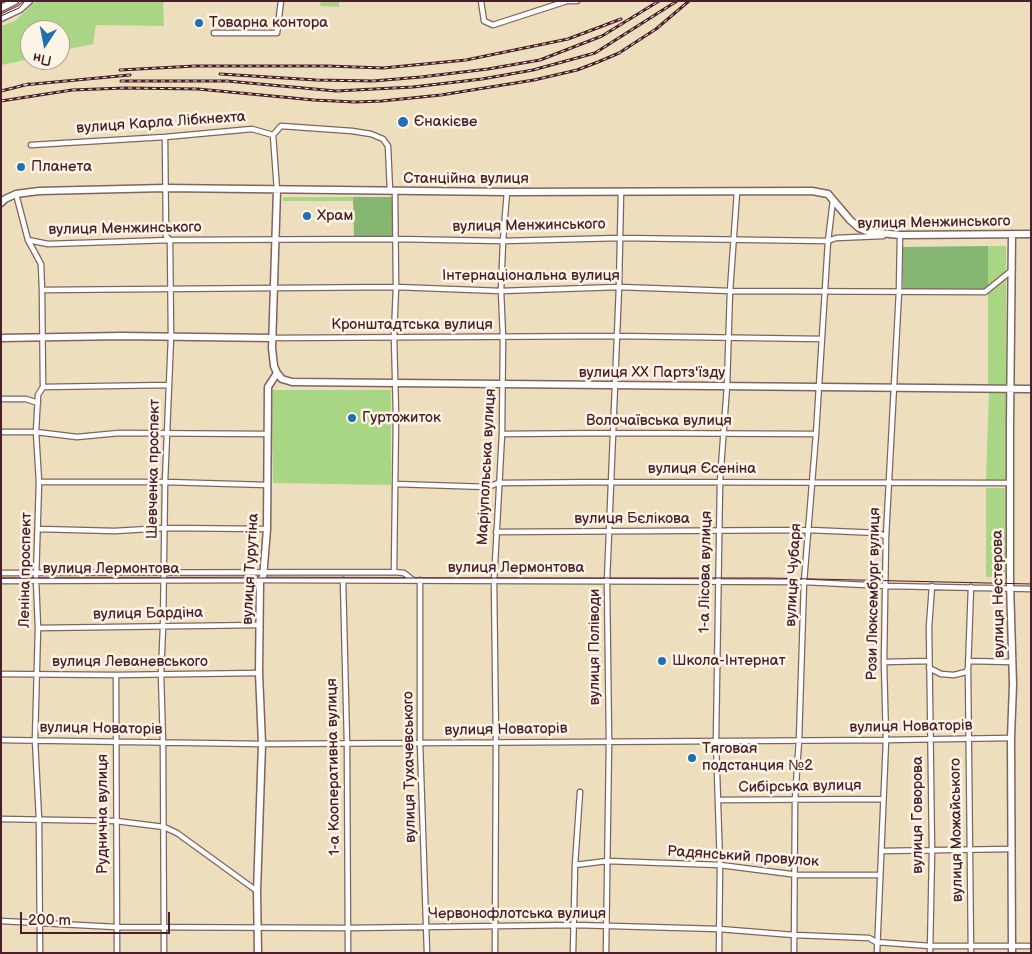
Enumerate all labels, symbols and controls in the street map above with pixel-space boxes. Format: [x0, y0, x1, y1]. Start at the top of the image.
place label: Товарна контора [209, 14, 328, 32]
marker: Товарна контора [193, 17, 205, 29]
north arrow [20, 20, 70, 70]
text: Пн [31, 49, 53, 69]
street label: вулиця Карла Лібкнехта [76, 108, 246, 138]
place label: Єнакієве [414, 113, 477, 131]
marker: Єнакієве [396, 115, 410, 129]
place label: Планета [31, 158, 92, 176]
marker: Планета [15, 161, 27, 173]
street label: Станційна вулиця [403, 170, 529, 188]
place label: Храм [317, 207, 353, 225]
marker: Храм [301, 210, 313, 222]
street label: вулиця Менжинського [857, 213, 1011, 233]
street label: вулиця Менжинського [452, 216, 606, 236]
street label: вулиця Менжинського [48, 219, 202, 239]
street label: Інтернаціональна вулиця [442, 267, 620, 285]
street label: Кронштадтська вулиця [331, 316, 493, 334]
street label: вулиця XX Партз'їзду [579, 364, 725, 382]
street label: Маріупольська вулиця [474, 388, 500, 546]
street label: Шевченка проспект [144, 399, 164, 539]
place label: Гуртожиток [362, 409, 441, 427]
marker: Гуртожиток [346, 412, 358, 424]
street label: Волочаївська вулиця [586, 412, 732, 430]
street label: вулиця Єсеніна [648, 460, 756, 478]
street label: Рози Люксембург вулиця [863, 507, 885, 681]
street label: вулиця Бєлікова [574, 510, 690, 528]
street label: 1-а Лісова вулиця [696, 511, 716, 633]
street label: Леніна проспект [16, 512, 36, 628]
street label: вулиця Турутіна [239, 513, 263, 625]
street label: вулиця Чубаря [782, 523, 806, 627]
street label: вулиця Нестерова [989, 530, 1009, 658]
street label: вулиця Лермонтова [448, 559, 584, 577]
street label: вулиця Лермонтова [43, 560, 179, 578]
street label: вулиця Поліводи [586, 589, 604, 705]
street label: вулиця Бардіна [93, 604, 203, 624]
place label: Школа-Інтернат [672, 652, 786, 670]
street label: вулиця Леваневського [52, 653, 208, 671]
marker: Школа-Інтернат [656, 655, 668, 667]
street label: 1-а Кооперативна вулиця [323, 678, 345, 856]
street label: вулиця Тухачевського [400, 691, 420, 843]
street label: вулиця Новаторів [849, 717, 973, 737]
street label: вулиця Новаторів [39, 719, 163, 739]
street label: вулиця Новаторів [444, 720, 568, 740]
place label: Тяговая подстанция №2 [702, 740, 813, 775]
marker: Тяговая подстанция №2 [686, 752, 698, 764]
street label: Руднична вулиця [94, 754, 112, 874]
street label: вулиця Говорова [909, 756, 927, 874]
street label: вулиця Можайського [947, 758, 967, 902]
street label: Сибірська вулиця [738, 777, 862, 797]
street label: Радянський провулок [667, 843, 819, 871]
scale bar [22, 902, 172, 934]
street label: Червонофлотська вулиця [428, 905, 606, 923]
text: 200 m [28, 911, 71, 930]

